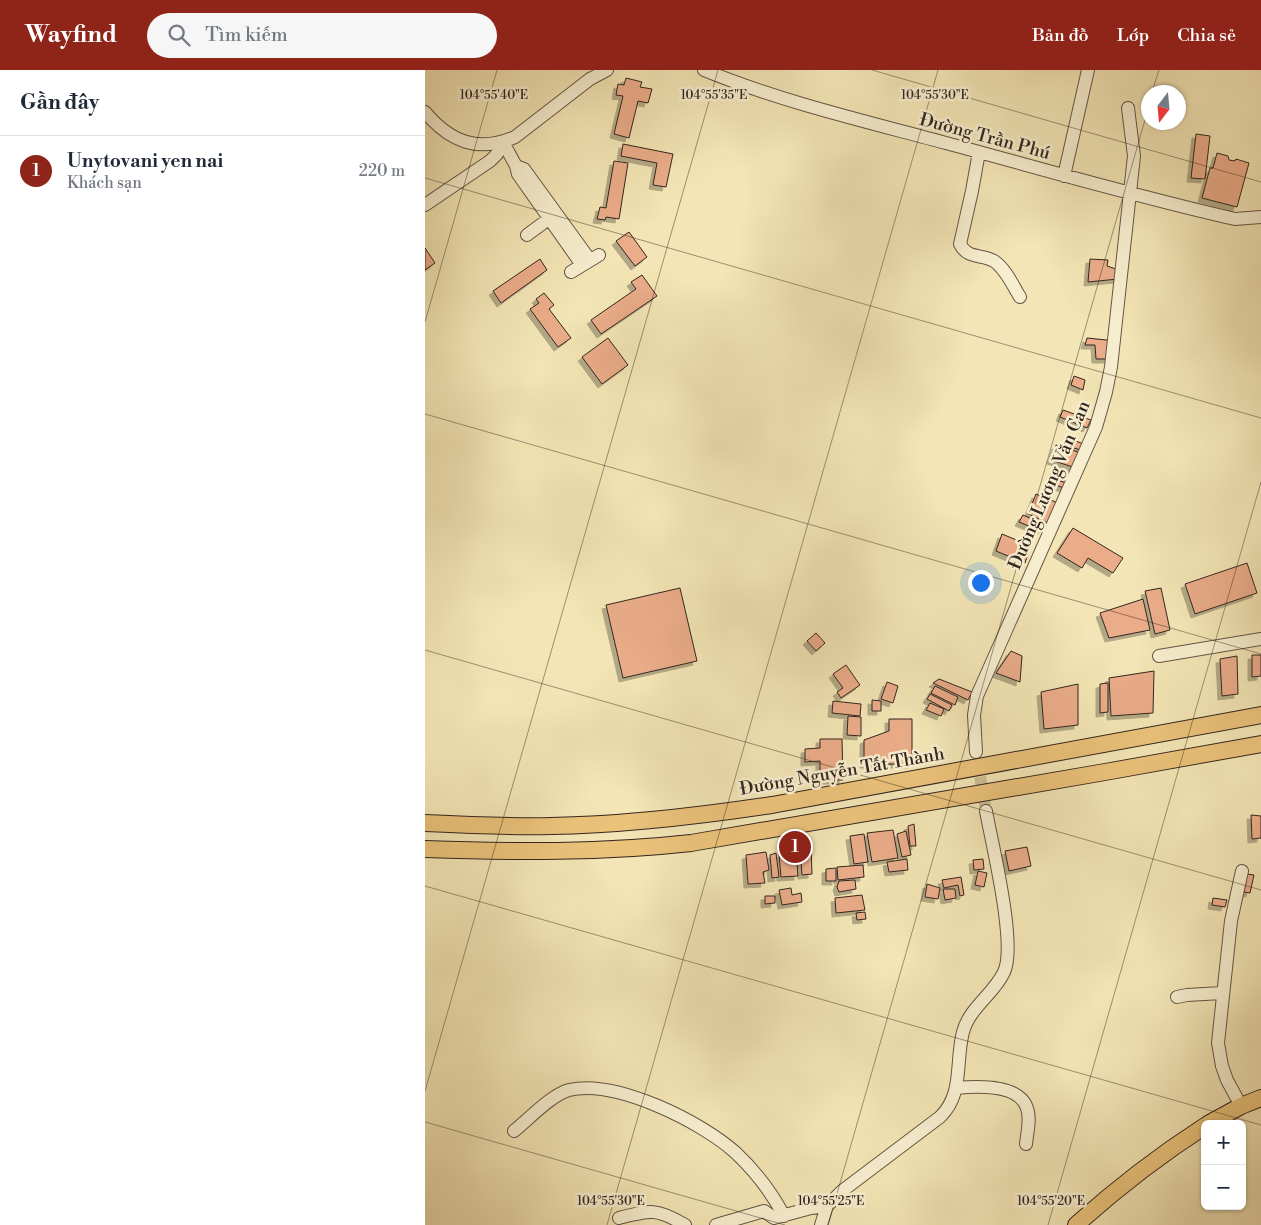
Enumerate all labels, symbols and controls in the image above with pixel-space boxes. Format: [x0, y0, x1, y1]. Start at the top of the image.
search box [147, 13, 497, 58]
text: Wayfind [25, 20, 117, 50]
icon: search [165, 21, 193, 49]
text: Tìm kiếm [205, 23, 288, 47]
text: Bản đồ [1032, 24, 1089, 47]
text: Lớp [1117, 24, 1149, 47]
text: Chia sẻ [1177, 24, 1236, 47]
north arrow [1141, 85, 1186, 130]
text: 104°55'40"E [460, 88, 528, 103]
text: 104°55'35"E [681, 88, 747, 103]
text: 104°55'30"E [901, 88, 969, 103]
text: Gần đây [20, 90, 99, 116]
street label: Đường Trần Phú [917, 108, 1054, 165]
text: Unytovani yen nai [67, 149, 223, 173]
text: 1 [32, 161, 40, 181]
text: 220 m [359, 161, 405, 181]
text: Khách sạn [67, 173, 142, 193]
street label: Đường Lương Văn Can [1003, 397, 1096, 573]
your location [968, 570, 994, 596]
street label: Đường Nguyễn Tất Thành [738, 742, 947, 801]
pin: 1 [779, 828, 811, 866]
map controls [1201, 1120, 1246, 1210]
button: + [1201, 1120, 1246, 1165]
button: − [1201, 1165, 1246, 1210]
text: 104°55'30"E [577, 1194, 645, 1209]
text: 104°55'25"E [798, 1194, 864, 1209]
text: 104°55'20"E [1017, 1194, 1085, 1209]

